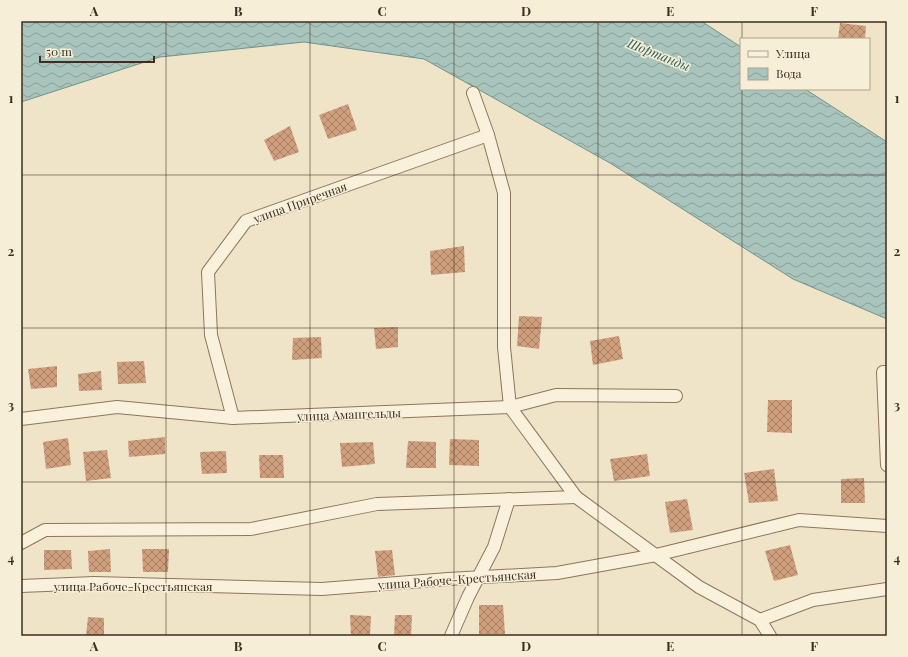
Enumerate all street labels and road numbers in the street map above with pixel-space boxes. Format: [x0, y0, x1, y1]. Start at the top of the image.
street label: улица Приречная [250, 177, 349, 227]
street label: улица Амангельды [296, 404, 401, 424]
street label: улица Рабоче-Крестьянская [376, 565, 537, 593]
street label: улица Рабоче-Крестьянская [53, 578, 213, 594]

